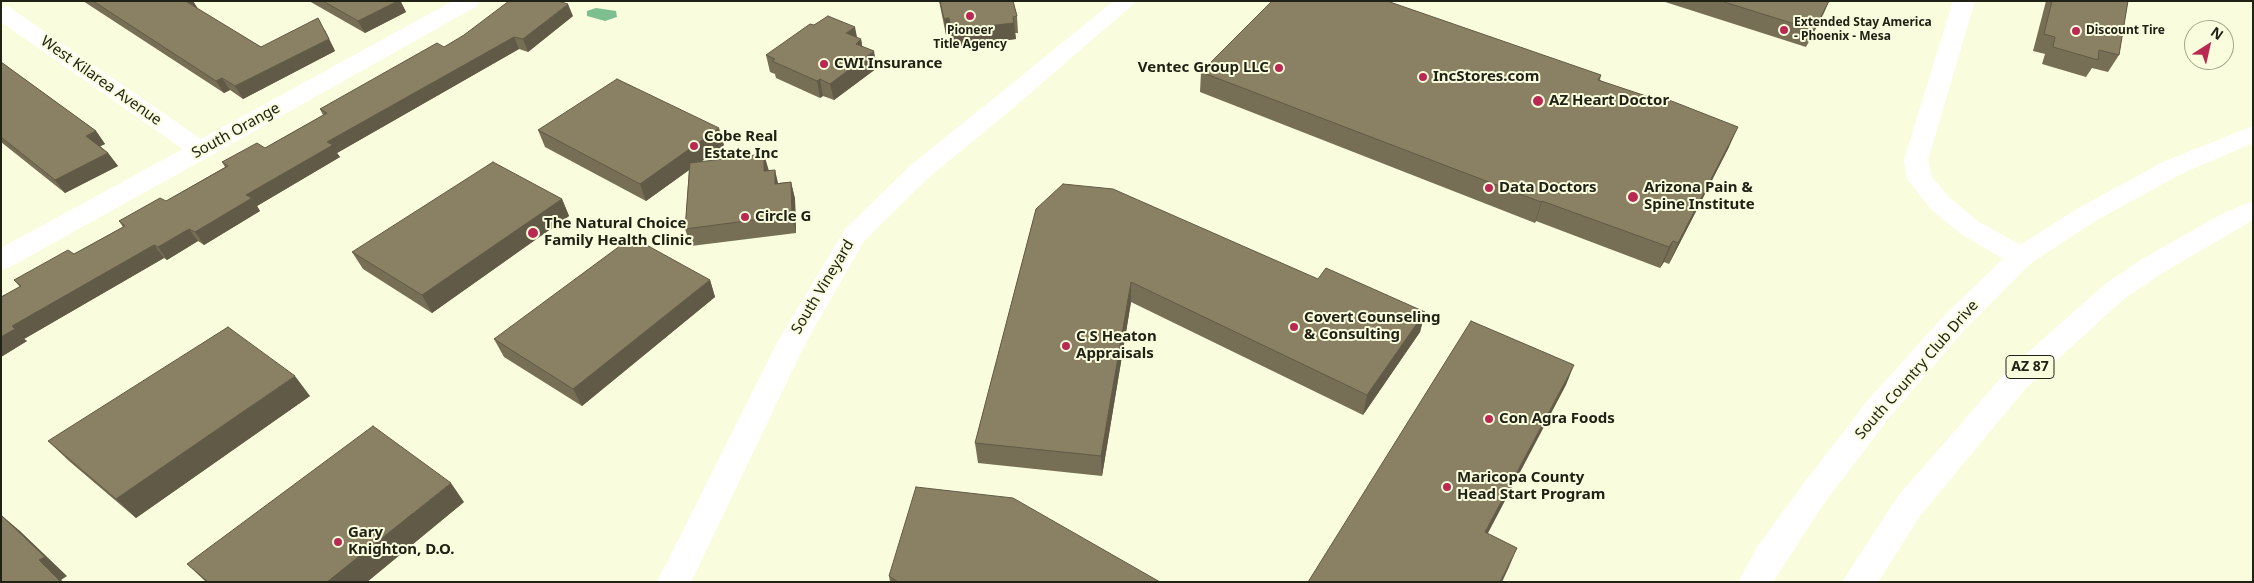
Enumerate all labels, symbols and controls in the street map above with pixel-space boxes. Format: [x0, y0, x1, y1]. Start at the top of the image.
marker: Pioneer Title Agency [964, 10, 976, 22]
place label: Extended Stay America - Phoenix - Mesa [1794, 16, 1932, 44]
north arrow [2184, 20, 2234, 70]
text: N [2207, 22, 2227, 44]
place label: Pioneer Title Agency [933, 24, 1007, 52]
marker: Extended Stay America - Phoenix - Mesa [1778, 24, 1790, 36]
place label: Discount Tire [2086, 24, 2165, 38]
marker: Discount Tire [2070, 25, 2082, 37]
street label: West Kilarea Avenue [37, 33, 165, 129]
place label: CWI Insurance [834, 55, 943, 73]
marker: CWI Insurance [818, 58, 830, 70]
place label: Ventec Group LLC [1138, 59, 1269, 77]
marker: Ventec Group LLC [1273, 62, 1285, 74]
place label: IncStores.com [1433, 68, 1539, 86]
marker: IncStores.com [1417, 71, 1429, 83]
place label: AZ Heart Doctor [1549, 92, 1669, 110]
marker: AZ Heart Doctor [1531, 94, 1545, 108]
street label: South Orange [189, 99, 283, 163]
place label: Cobe Real Estate Inc [704, 128, 778, 163]
marker: Cobe Real Estate Inc [688, 140, 700, 152]
place label: Data Doctors [1499, 179, 1597, 197]
place label: Arizona Pain & Spine Institute [1644, 179, 1755, 214]
marker: Data Doctors [1483, 182, 1495, 194]
marker: Arizona Pain & Spine Institute [1626, 190, 1640, 204]
place label: Circle G [755, 208, 811, 226]
marker: Circle G [739, 211, 751, 223]
place label: The Natural Choice Family Health Clinic [544, 215, 692, 250]
marker: The Natural Choice Family Health Clinic [526, 226, 540, 240]
street label: South Vineyard [788, 237, 858, 337]
street label: South Country Club Drive [1852, 297, 1982, 443]
place label: Covert Counseling & Consulting [1304, 309, 1441, 344]
marker: Covert Counseling & Consulting [1288, 321, 1300, 333]
place label: C S Heaton Appraisals [1076, 328, 1157, 363]
marker: C S Heaton Appraisals [1060, 340, 1072, 352]
road number: AZ 87 [2006, 356, 2054, 378]
place label: Con Agra Foods [1499, 410, 1615, 428]
marker: Con Agra Foods [1483, 413, 1495, 425]
place label: Maricopa County Head Start Program [1457, 469, 1605, 504]
marker: Maricopa County Head Start Program [1441, 481, 1453, 493]
place label: Gary Knighton, D.O. [348, 524, 455, 559]
marker: Gary Knighton, D.O. [332, 536, 344, 548]

